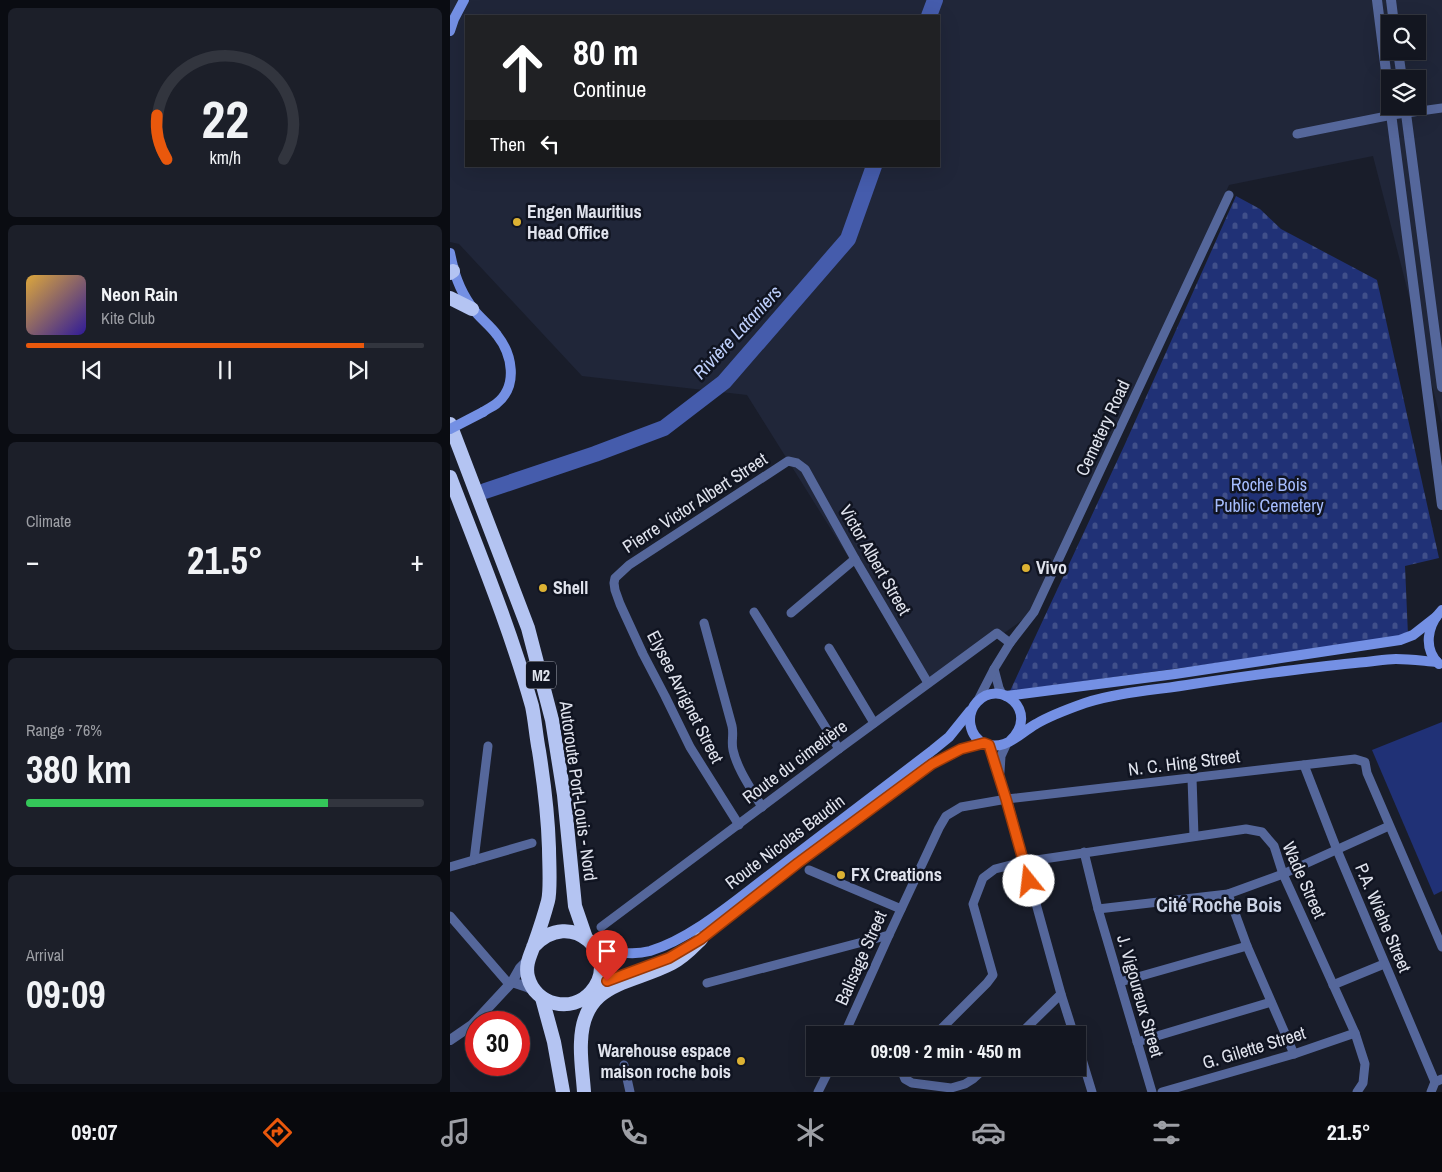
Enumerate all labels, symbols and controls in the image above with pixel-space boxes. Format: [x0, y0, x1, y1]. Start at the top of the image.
map controls [1381, 15, 1426, 115]
button: search [1381, 15, 1426, 60]
text: 80 m [573, 29, 638, 76]
icon: ahead [490, 35, 555, 100]
button: layers [1381, 70, 1426, 115]
text: Continue [573, 74, 646, 104]
text: 22 [201, 84, 249, 154]
icon: left [536, 130, 564, 158]
text: Then [490, 131, 526, 157]
text: km/h [209, 146, 241, 170]
place label: Engen Mauritius Head Office [527, 199, 642, 245]
marker: Engen Mauritius Head Office [511, 216, 523, 228]
water label: Rivière Lataniers [687, 279, 787, 385]
text: Neon Rain [101, 281, 178, 307]
text: Kite Club [101, 307, 155, 329]
icon: previous [78, 356, 106, 384]
icon: pause [211, 356, 239, 384]
icon: next [344, 356, 372, 384]
street label: Cemetery Road [1069, 376, 1136, 480]
street label: Pierre Victor Albert Street [617, 446, 772, 559]
park label: Roche Bois Public Cemetery [1214, 472, 1324, 518]
street label: Victor Albert Street [834, 500, 917, 620]
text: Climate [26, 510, 71, 532]
text: 21.5° [187, 535, 263, 586]
text: − [26, 542, 39, 580]
text: + [411, 542, 424, 580]
place label: Vivo [1036, 555, 1067, 580]
marker: Vivo [1020, 562, 1032, 574]
place label: Shell [553, 575, 588, 600]
marker: Shell [537, 582, 549, 594]
street label: Elysee Avrignet Street [641, 626, 730, 767]
road number: M2 [526, 662, 556, 688]
street label: Autoroute Port-Louis - Nord [553, 698, 603, 882]
street label: Route du cimetière [737, 714, 852, 809]
text: Range · 76% [26, 719, 102, 741]
street label: N. C. Hing Street [1127, 743, 1241, 782]
text: 380 km [26, 744, 132, 795]
street label: Route Nicolas Baudin [720, 788, 850, 895]
street label: Wade Street [1276, 837, 1332, 922]
position arrow [1002, 854, 1054, 906]
street label: P.A. Wiehe Street [1349, 859, 1418, 976]
place label: FX Creations [851, 862, 942, 887]
marker: FX Creations [835, 869, 847, 881]
district label: Cité Roche Bois [1156, 891, 1282, 918]
street label: Balisage Street [829, 907, 892, 1009]
pin [586, 930, 628, 981]
street label: J. Vigoureux Street [1111, 932, 1170, 1060]
icon: arrive [593, 937, 621, 965]
text: Arrival [26, 944, 64, 966]
text: 09:09 [26, 969, 106, 1020]
speed limit sign: 30 [465, 1011, 530, 1076]
street label: G. Gilette Street [1199, 1020, 1309, 1075]
place label: Warehouse espace maison roche bois [598, 1038, 731, 1084]
text: 09:09 · 2 min · 450 m [871, 1038, 1021, 1064]
marker: Warehouse espace maison roche bois [735, 1055, 747, 1067]
icon: directions [260, 1115, 295, 1150]
icon: music [438, 1115, 473, 1150]
icon: phone [616, 1115, 651, 1150]
icon: climate [793, 1115, 828, 1150]
icon: car [971, 1115, 1006, 1150]
icon: filters [1149, 1115, 1184, 1150]
text: 09:07 [71, 1117, 118, 1147]
text: 21.5° [1327, 1117, 1371, 1147]

